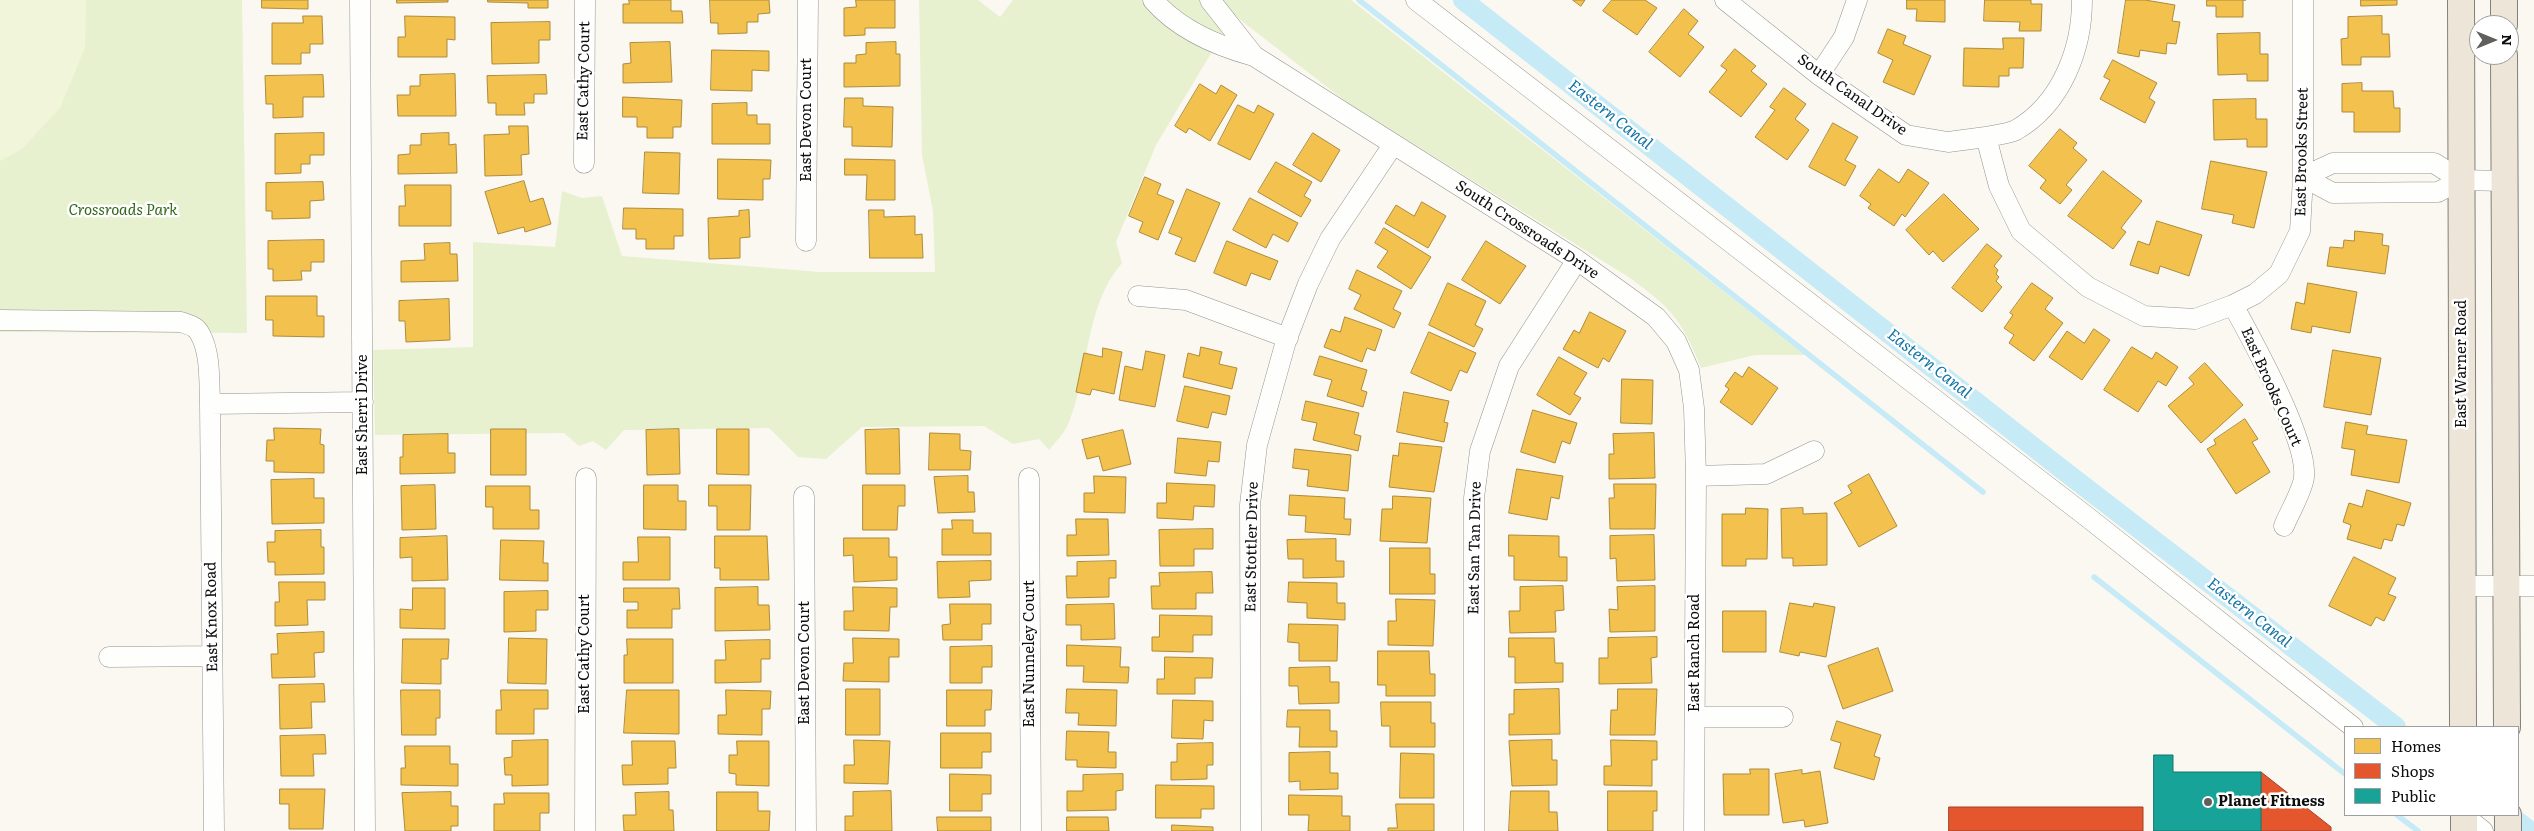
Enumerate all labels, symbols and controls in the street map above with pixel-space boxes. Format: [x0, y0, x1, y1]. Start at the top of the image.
north arrow [2469, 15, 2519, 65]
street label: East Cathy Court [574, 21, 594, 141]
text: N [2498, 34, 2518, 46]
street label: South Canal Drive [1794, 50, 1910, 140]
street label: East Devon Court [798, 58, 816, 182]
water label: Eastern Canal [1564, 76, 1656, 154]
street label: East Brooks Street [2292, 87, 2312, 217]
street label: South Crossroads Drive [1452, 177, 1602, 283]
park label: Crossroads Park [68, 202, 178, 220]
street label: East Warner Road [2453, 300, 2471, 428]
water label: Eastern Canal [1883, 325, 1975, 403]
street label: East Brooks Court [2237, 325, 2305, 449]
street label: East Sherri Drive [354, 354, 372, 476]
street label: East San Tan Drive [1465, 481, 1485, 615]
street label: East Stottler Drive [1242, 482, 1262, 612]
street label: East Knox Road [202, 561, 222, 673]
water label: Eastern Canal [2203, 574, 2295, 652]
street label: East Nunneley Court [1021, 580, 1039, 728]
street label: East Cathy Court [576, 594, 594, 714]
street label: East Ranch Road [1686, 594, 1704, 712]
street label: East Devon Court [796, 601, 814, 725]
legend [2344, 726, 2519, 816]
text: Homes [2391, 734, 2441, 757]
text: Shops [2391, 759, 2434, 782]
text: Public [2391, 784, 2436, 807]
place label: Planet Fitness [2218, 793, 2325, 811]
marker: Planet Fitness [2202, 796, 2214, 808]

